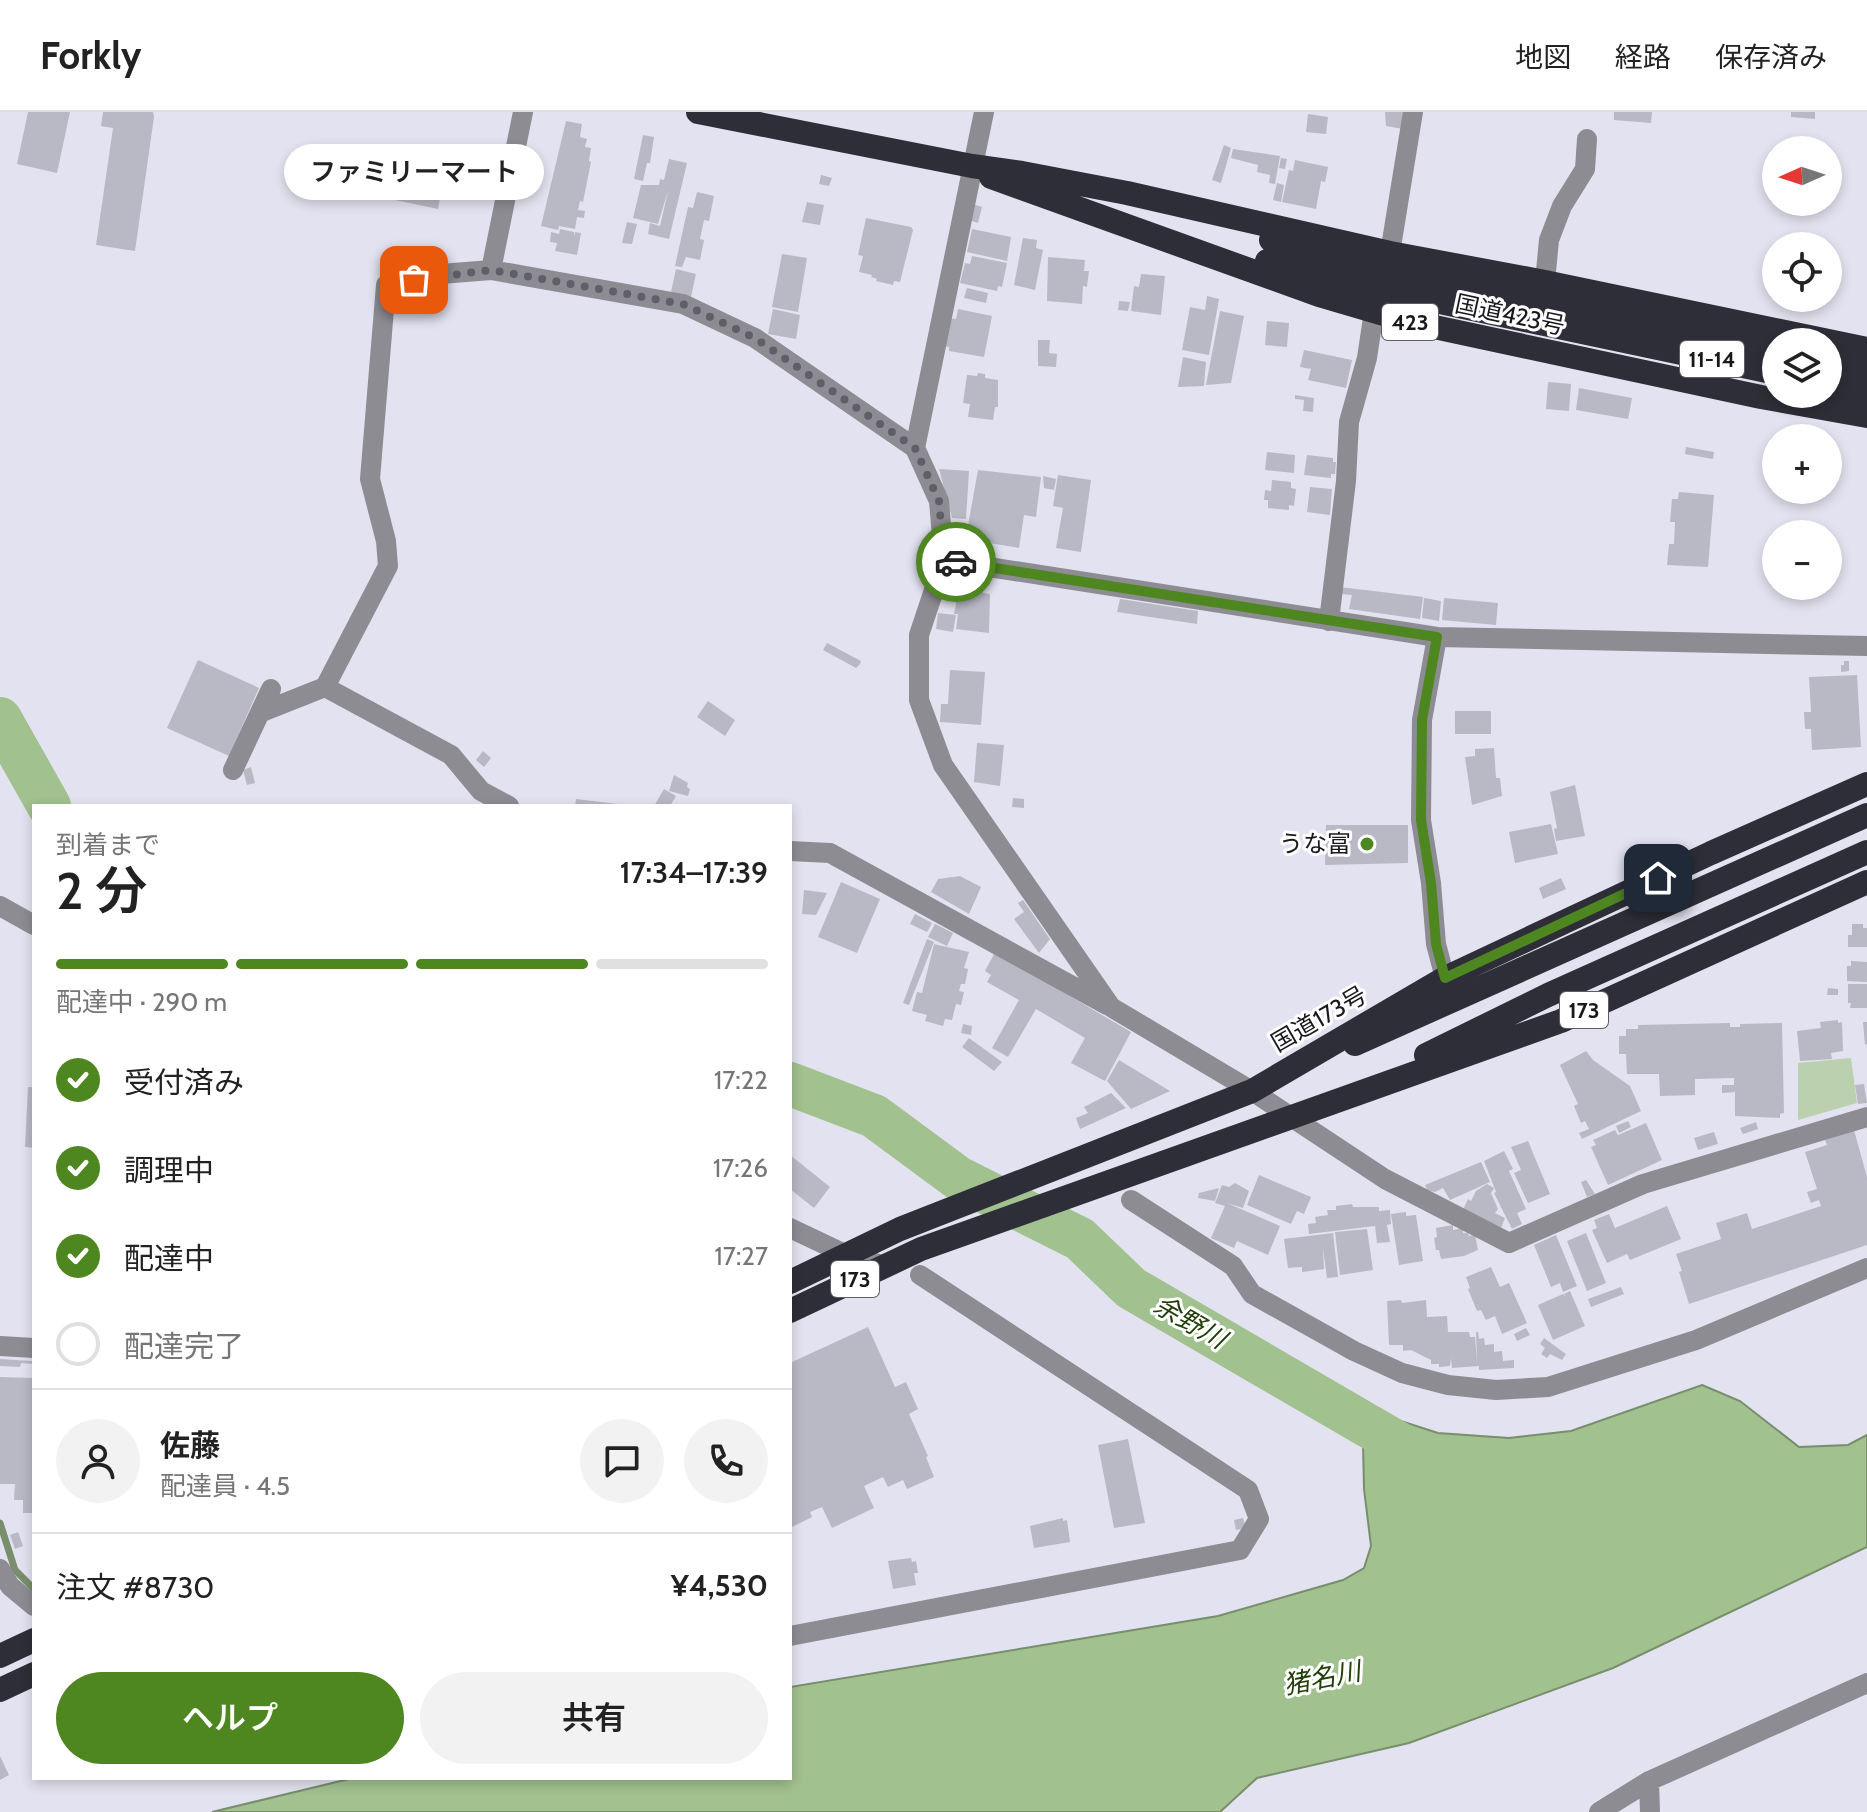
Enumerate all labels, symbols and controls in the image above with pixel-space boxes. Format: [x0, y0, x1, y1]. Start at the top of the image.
text: Forkly [40, 32, 141, 79]
text: 地図 [1515, 40, 1571, 74]
text: 経路 [1615, 40, 1671, 74]
text: 保存済み [1715, 40, 1827, 74]
north arrow [1762, 136, 1842, 216]
map controls [1762, 136, 1842, 600]
callout: ファミリーマート [284, 144, 544, 200]
text: ファミリーマート [310, 156, 518, 188]
button: locate [1762, 232, 1842, 312]
pin [380, 246, 448, 314]
icon: bag [392, 258, 436, 302]
street label: 国道423号 [1453, 289, 1568, 340]
road number: 423 [1382, 304, 1438, 340]
button: layers [1762, 328, 1842, 408]
road number: 11-14 [1680, 341, 1744, 377]
button: + [1762, 424, 1842, 504]
button: − [1762, 520, 1842, 600]
courier [916, 522, 996, 602]
icon: car [934, 540, 978, 584]
text: 到着まで [56, 829, 160, 861]
place label: うな富 [1279, 829, 1351, 858]
marker: うな富 [1358, 835, 1376, 853]
pin [1624, 844, 1692, 912]
text: 17:34–17:39 [620, 854, 768, 891]
icon: home [1636, 856, 1680, 900]
text: 2 分 [56, 859, 147, 922]
street label: 国道173号 [1266, 980, 1371, 1057]
text: 配達中 · 290 m [56, 986, 227, 1018]
road number: 173 [1560, 992, 1608, 1028]
icon: check [56, 1058, 100, 1102]
text: 受付済み [124, 1064, 244, 1101]
text: 17:22 [714, 1064, 768, 1096]
icon: check [56, 1146, 100, 1190]
text: 調理中 [124, 1152, 214, 1189]
text: 17:26 [713, 1152, 768, 1184]
icon: check [56, 1234, 100, 1278]
text: 配達中 [124, 1240, 214, 1277]
text: 17:27 [714, 1240, 768, 1272]
road number: 173 [831, 1261, 879, 1297]
water label: 余野川 [1148, 1289, 1234, 1357]
text: 配達完了 [124, 1328, 244, 1365]
button: person [56, 1419, 140, 1503]
button: chat [580, 1419, 664, 1503]
button: phone [684, 1419, 768, 1503]
text: 佐藤 [160, 1427, 220, 1464]
text: 配達員 · 4.5 [160, 1470, 290, 1502]
text: ¥4,530 [671, 1567, 768, 1604]
text: 注文 #8730 [56, 1569, 214, 1606]
water label: 猪名川 [1281, 1654, 1366, 1701]
button: ヘルプ [56, 1672, 404, 1764]
button: 共有 [420, 1672, 768, 1764]

